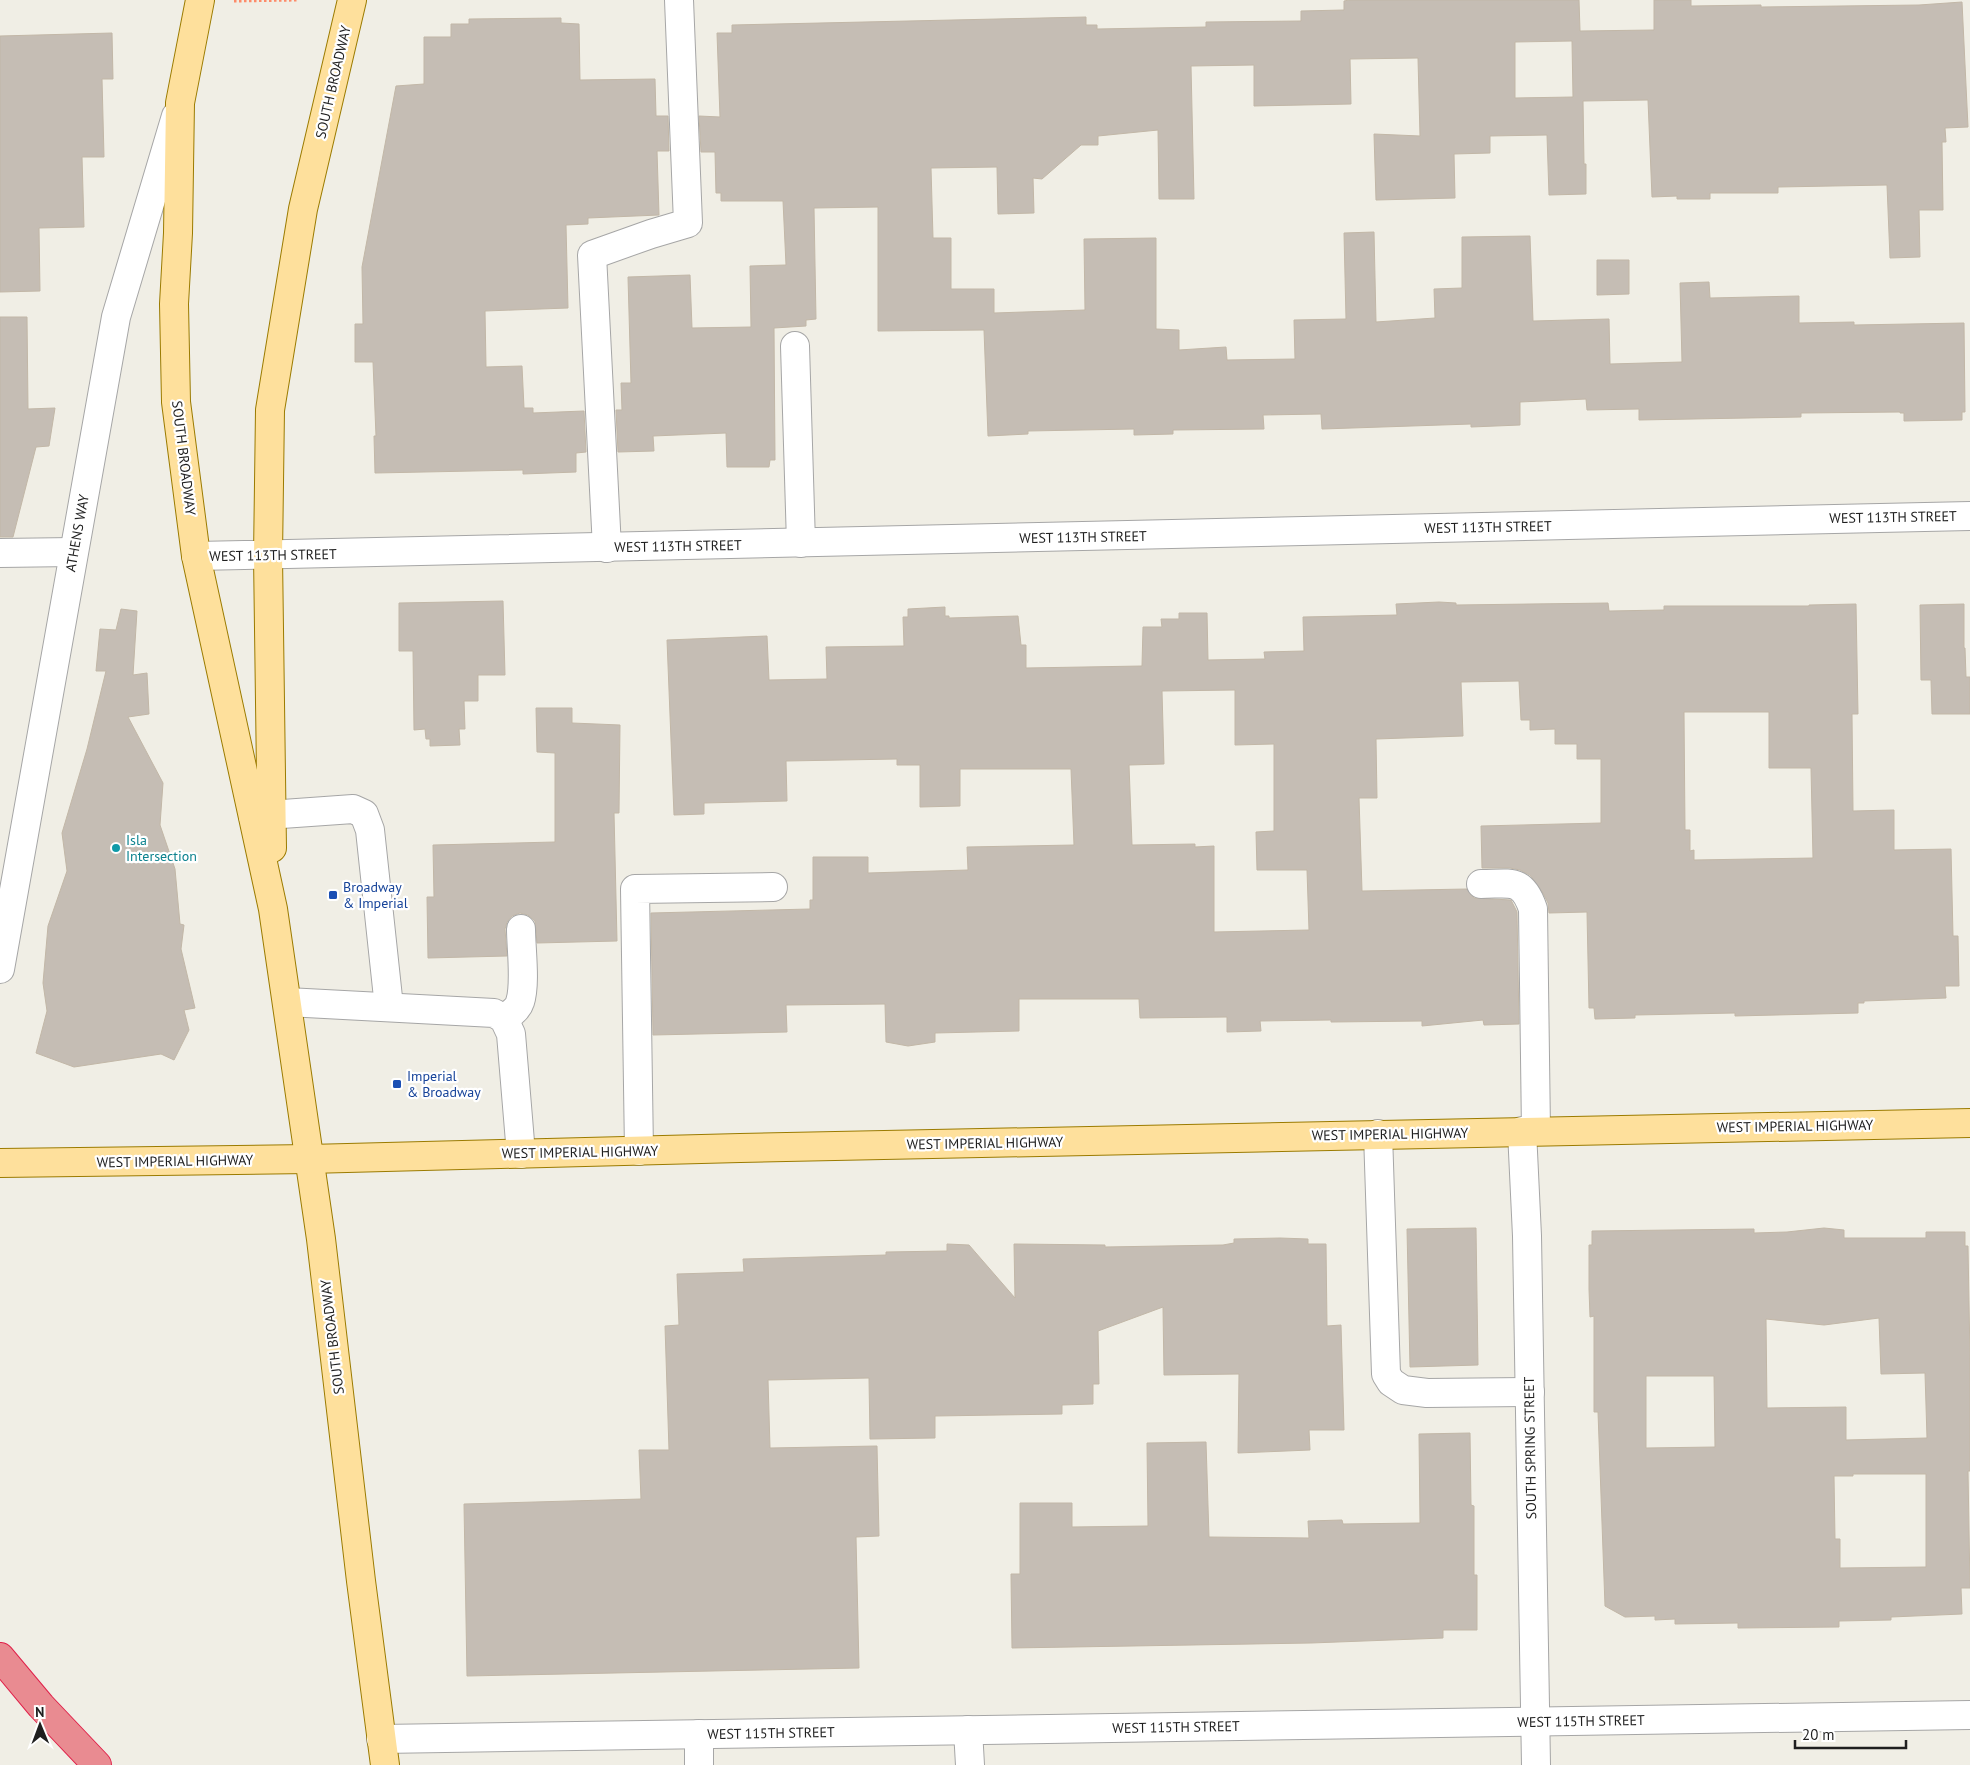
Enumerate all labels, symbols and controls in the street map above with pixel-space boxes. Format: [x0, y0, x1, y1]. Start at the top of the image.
street label: SOUTH BROADWAY [311, 24, 355, 140]
street label: SOUTH BROADWAY [168, 400, 200, 517]
street label: ATHENS WAY [61, 493, 93, 573]
street label: WEST 113TH STREET [1829, 507, 1957, 527]
street label: WEST 113TH STREET [1424, 517, 1552, 537]
street label: WEST 113TH STREET [1019, 527, 1147, 547]
street label: WEST 113TH STREET [614, 536, 742, 556]
street label: WEST 113TH STREET [209, 545, 337, 565]
place label: Isla Intersection [126, 831, 197, 865]
marker: Isla Intersection [110, 842, 122, 854]
place label: Broadway & Imperial [343, 878, 408, 912]
marker: Broadway & Imperial [327, 889, 339, 901]
place label: Imperial & Broadway [407, 1067, 481, 1101]
marker: Imperial & Broadway [391, 1078, 403, 1090]
street label: WEST IMPERIAL HIGHWAY [1717, 1116, 1874, 1136]
street label: WEST IMPERIAL HIGHWAY [1312, 1124, 1469, 1144]
street label: WEST IMPERIAL HIGHWAY [907, 1133, 1064, 1153]
street label: WEST IMPERIAL HIGHWAY [502, 1142, 659, 1162]
street label: WEST IMPERIAL HIGHWAY [97, 1151, 254, 1171]
street label: SOUTH BROADWAY [316, 1278, 348, 1395]
street label: SOUTH SPRING STREET [1520, 1376, 1540, 1520]
north arrow [15, 1700, 65, 1750]
text: N [35, 1703, 45, 1721]
street label: WEST 115TH STREET [1517, 1711, 1645, 1731]
street label: WEST 115TH STREET [1112, 1717, 1240, 1737]
scale bar [1795, 1718, 1906, 1750]
street label: WEST 115TH STREET [707, 1723, 835, 1743]
text: 20 m [1802, 1725, 1835, 1744]

